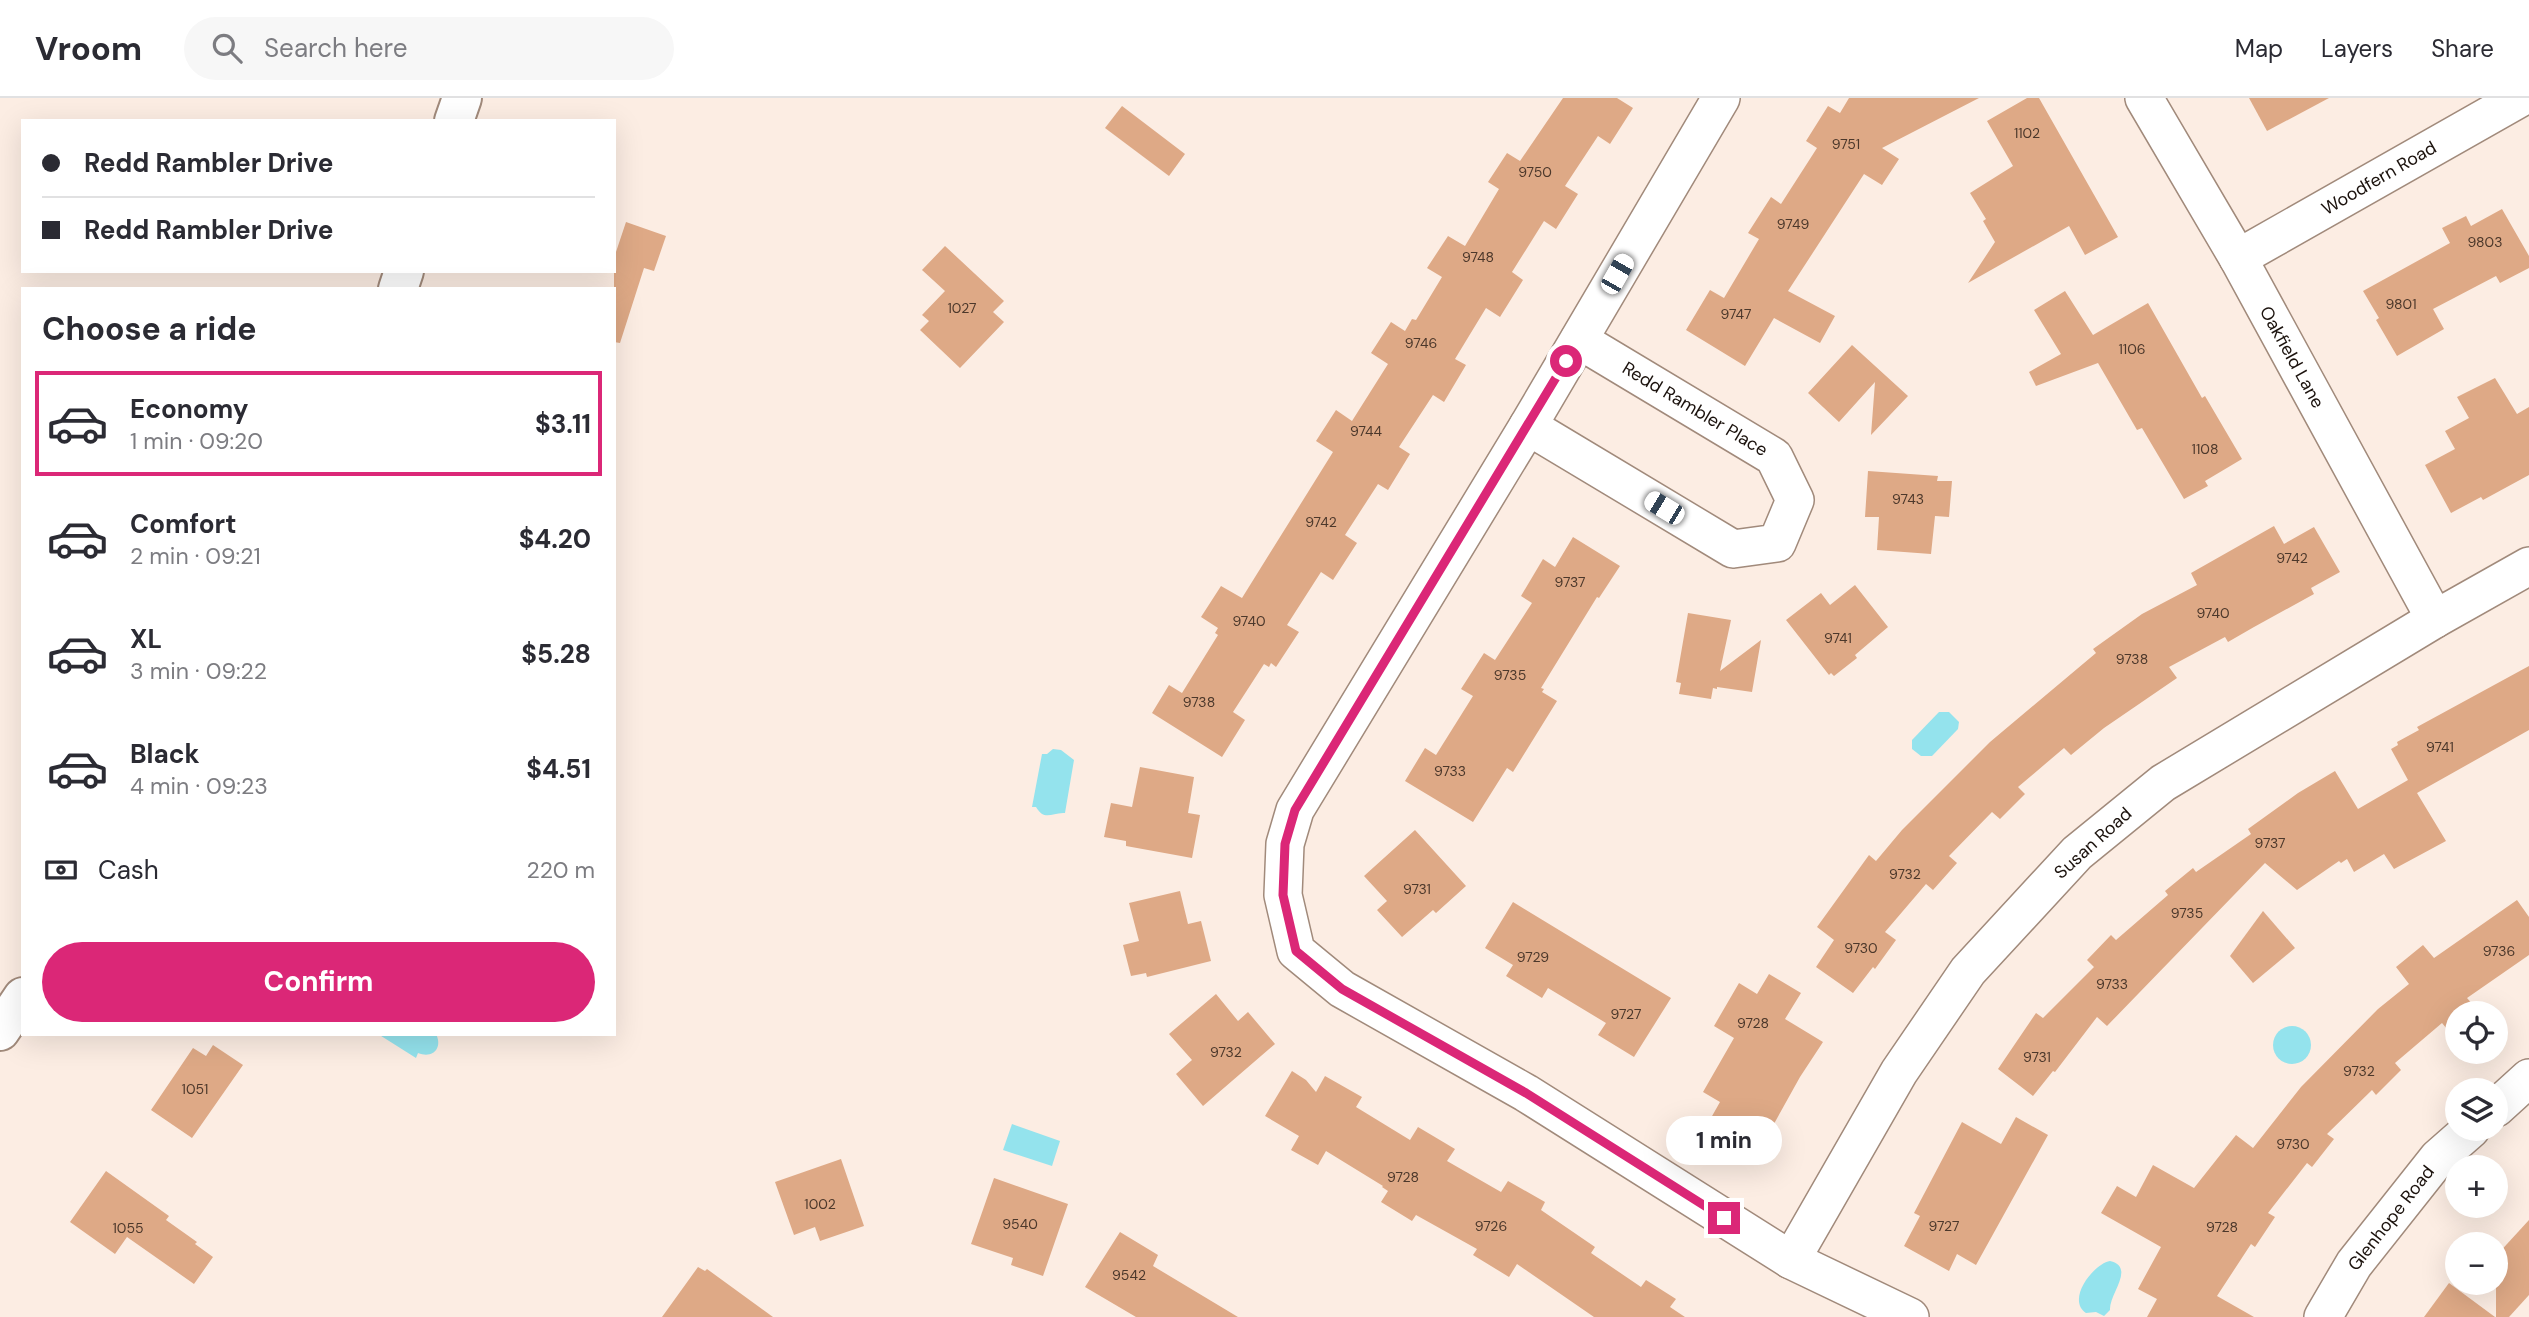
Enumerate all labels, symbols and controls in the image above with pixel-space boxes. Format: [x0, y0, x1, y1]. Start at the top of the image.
search box [184, 17, 674, 80]
text: Vroom [35, 27, 142, 70]
icon: search [208, 29, 246, 67]
text: Search here [264, 31, 408, 65]
text: Map [2235, 33, 2283, 64]
text: Layers [2321, 33, 2393, 64]
text: Share [2431, 33, 2494, 64]
house number: 1102 [2014, 124, 2040, 142]
house number: 9751 [1832, 135, 1860, 153]
street label: Woodfern Road [2317, 135, 2441, 221]
text: Redd Rambler Drive [84, 146, 333, 180]
house number: 9750 [1518, 163, 1552, 181]
text: Redd Rambler Drive [84, 213, 333, 247]
house number: 9749 [1777, 215, 1809, 233]
house number: 9803 [2468, 233, 2502, 251]
house number: 9748 [1462, 248, 1494, 266]
car [1598, 251, 1637, 297]
house number: 9801 [2385, 295, 2417, 313]
house number: 1027 [947, 299, 977, 317]
street label: Oakfield Lane [2254, 302, 2330, 412]
house number: 9747 [1720, 305, 1752, 323]
text: Choose a ride [42, 308, 257, 350]
house number: 9746 [1405, 334, 1437, 352]
house number: 1106 [2118, 340, 2146, 358]
route start [1550, 345, 1582, 377]
street label: Redd Rambler Place [1618, 356, 1772, 462]
icon: car [46, 392, 109, 455]
text: Economy [130, 392, 248, 426]
text: $3.11 [535, 407, 591, 441]
house number: 9744 [1350, 422, 1383, 440]
text: 1 min · 09:20 [130, 426, 263, 456]
house number: 1108 [2192, 440, 2218, 458]
car [1641, 488, 1688, 528]
house number: 9743 [1892, 490, 1924, 508]
icon: car [46, 507, 109, 570]
text: Comfort [130, 507, 236, 541]
house number: 9742 [1305, 513, 1337, 531]
text: $4.20 [519, 522, 591, 556]
text: 2 min · 09:21 [130, 541, 261, 571]
house number: 9742 [2276, 549, 2308, 567]
house number: 9737 [1554, 573, 1586, 591]
house number: 9740 [2196, 604, 2230, 622]
house number: 9740 [1232, 612, 1266, 630]
icon: car [46, 622, 109, 685]
text: XL [130, 622, 162, 656]
house number: 9741 [1824, 629, 1852, 647]
text: $5.28 [521, 637, 591, 671]
house number: 9738 [2116, 650, 2148, 668]
text: 3 min · 09:22 [130, 656, 267, 686]
house number: 9735 [1494, 666, 1526, 684]
house number: 9738 [1183, 693, 1215, 711]
icon: car [46, 737, 109, 800]
text: Black [130, 737, 200, 771]
house number: 9741 [2426, 738, 2454, 756]
text: $4.51 [526, 752, 591, 786]
house number: 9733 [1434, 762, 1466, 780]
text: 4 min · 09:23 [130, 771, 268, 801]
street label: Susan Road [2049, 802, 2137, 884]
house number: 9737 [2254, 834, 2286, 852]
icon: cash [42, 851, 80, 889]
text: Cash [98, 853, 159, 887]
text: 220 m [526, 855, 595, 885]
house number: 9732 [1889, 865, 1921, 883]
house number: 9731 [1403, 880, 1431, 898]
house number: 9735 [2171, 904, 2203, 922]
house number: 9730 [1844, 939, 1878, 957]
button: Confirm [42, 942, 595, 1022]
house number: 9736 [2483, 942, 2515, 960]
house number: 9729 [1517, 948, 1549, 966]
house number: 9733 [2096, 975, 2128, 993]
map controls [2445, 1001, 2508, 1295]
button: locate [2445, 1001, 2508, 1064]
house number: 9727 [1611, 1005, 1641, 1023]
house number: 9728 [1737, 1014, 1769, 1032]
house number: 9732 [1210, 1043, 1242, 1061]
house number: 9731 [2023, 1048, 2051, 1066]
house number: 9732 [2343, 1062, 2375, 1080]
button: layers [2445, 1078, 2508, 1141]
house number: 1051 [182, 1080, 208, 1098]
callout: 1 min [1666, 1116, 1782, 1166]
text: 1 min [1696, 1125, 1752, 1155]
house number: 9730 [2276, 1135, 2310, 1153]
button: + [2445, 1155, 2508, 1218]
street label: Glenhope Road [2342, 1160, 2440, 1276]
house number: 9728 [1387, 1168, 1419, 1186]
house number: 1002 [804, 1195, 836, 1213]
route end [1708, 1202, 1740, 1234]
house number: 9540 [1002, 1215, 1038, 1233]
house number: 9726 [1475, 1217, 1507, 1235]
house number: 9727 [1929, 1217, 1959, 1235]
house number: 9728 [2206, 1218, 2238, 1236]
house number: 1055 [112, 1219, 144, 1237]
button: − [2445, 1232, 2508, 1295]
house number: 9542 [1112, 1266, 1146, 1284]

